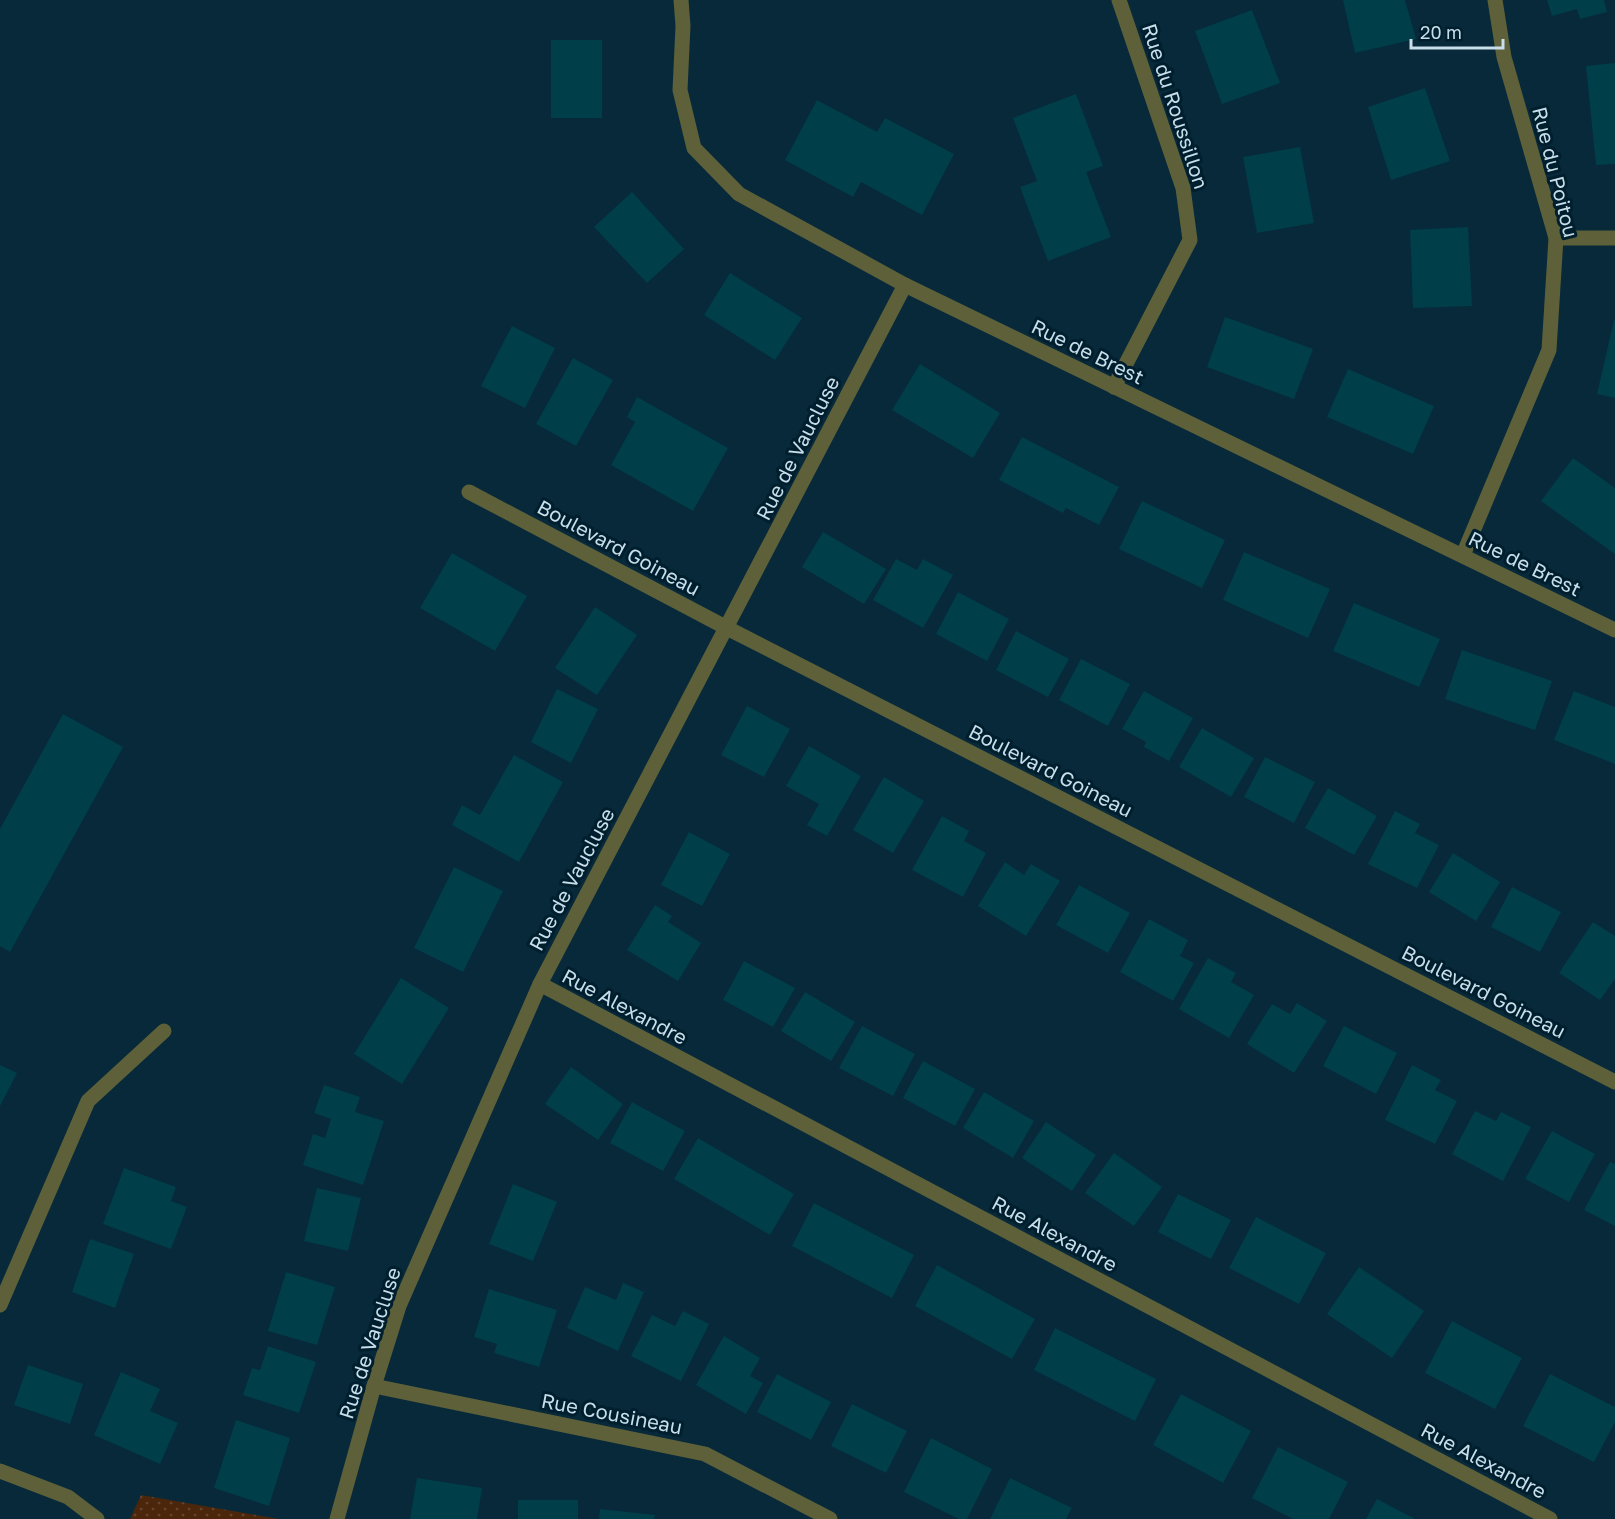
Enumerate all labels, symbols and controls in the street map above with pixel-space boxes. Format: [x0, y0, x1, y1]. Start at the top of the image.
scale bar [1411, 12, 1502, 50]
street label: Rue du Roussillon [1138, 20, 1214, 192]
text: 20 m [1420, 21, 1462, 43]
street label: Rue du Poitou [1528, 104, 1584, 240]
street label: Rue de Brest [1028, 313, 1148, 389]
street label: Rue de Vaucluse [750, 372, 844, 524]
street label: Boulevard Goineau [534, 494, 704, 600]
street label: Rue de Brest [1465, 525, 1585, 601]
street label: Boulevard Goineau [965, 718, 1137, 822]
street label: Rue de Vaucluse [523, 804, 619, 954]
street label: Boulevard Goineau [1398, 939, 1570, 1043]
street label: Rue Alexandre [558, 963, 692, 1049]
street label: Rue Alexandre [988, 1190, 1122, 1276]
street label: Rue de Vaucluse [333, 1264, 405, 1422]
street label: Rue Cousineau [540, 1388, 684, 1438]
street label: Rue Alexandre [1417, 1417, 1551, 1503]

